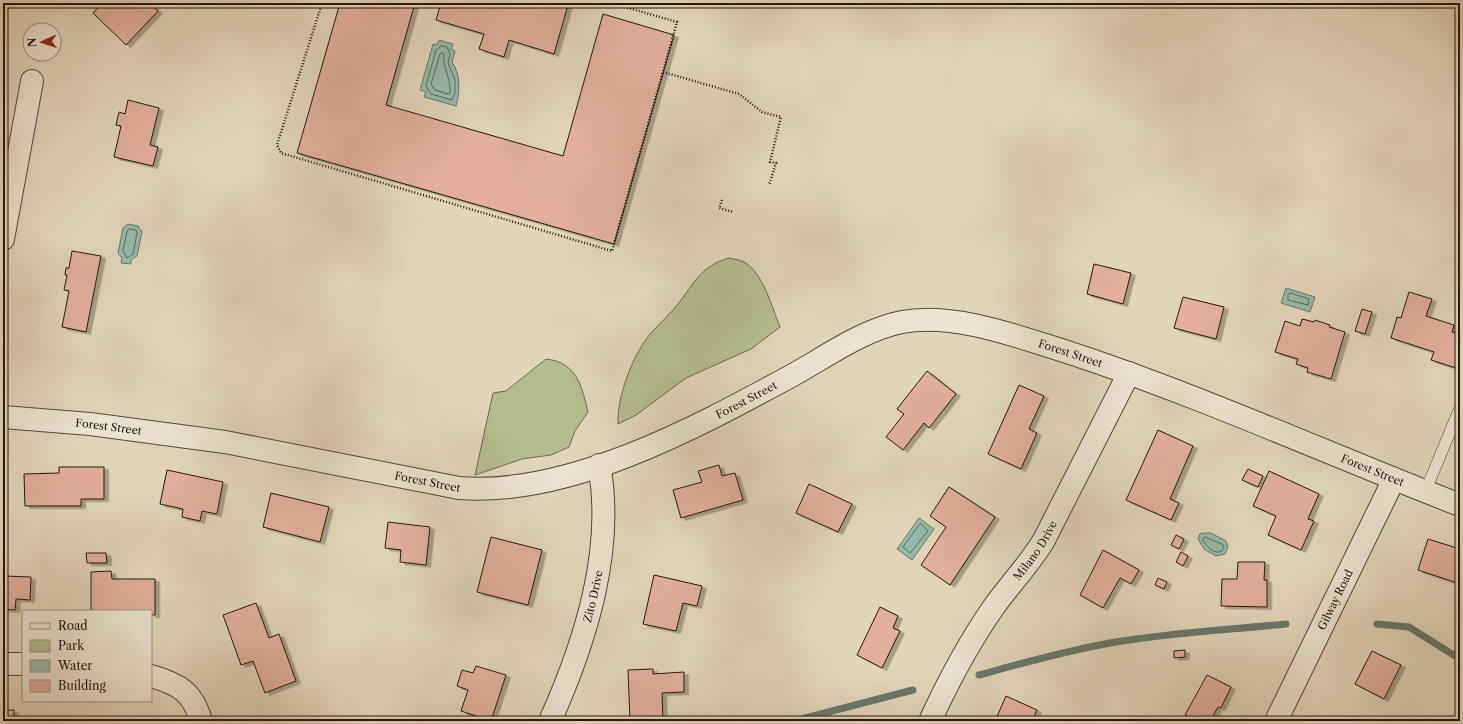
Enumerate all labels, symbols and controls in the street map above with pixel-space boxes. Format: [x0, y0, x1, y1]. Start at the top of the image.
north arrow [22, 22, 62, 62]
text: N [25, 37, 39, 48]
street label: Forest Street [1037, 336, 1105, 371]
street label: Forest Street [713, 378, 779, 422]
street label: Forest Street [75, 416, 143, 438]
street label: Forest Street [1339, 451, 1406, 489]
street label: Forest Street [393, 469, 462, 495]
street label: Milano Drive [1010, 518, 1060, 583]
street label: Gilway Road [1314, 567, 1356, 632]
street label: Zito Drive [580, 569, 605, 624]
legend [22, 610, 152, 702]
text: Road [58, 618, 88, 633]
text: Park [58, 638, 85, 653]
text: Water [57, 658, 92, 673]
text: Building [58, 678, 106, 693]

